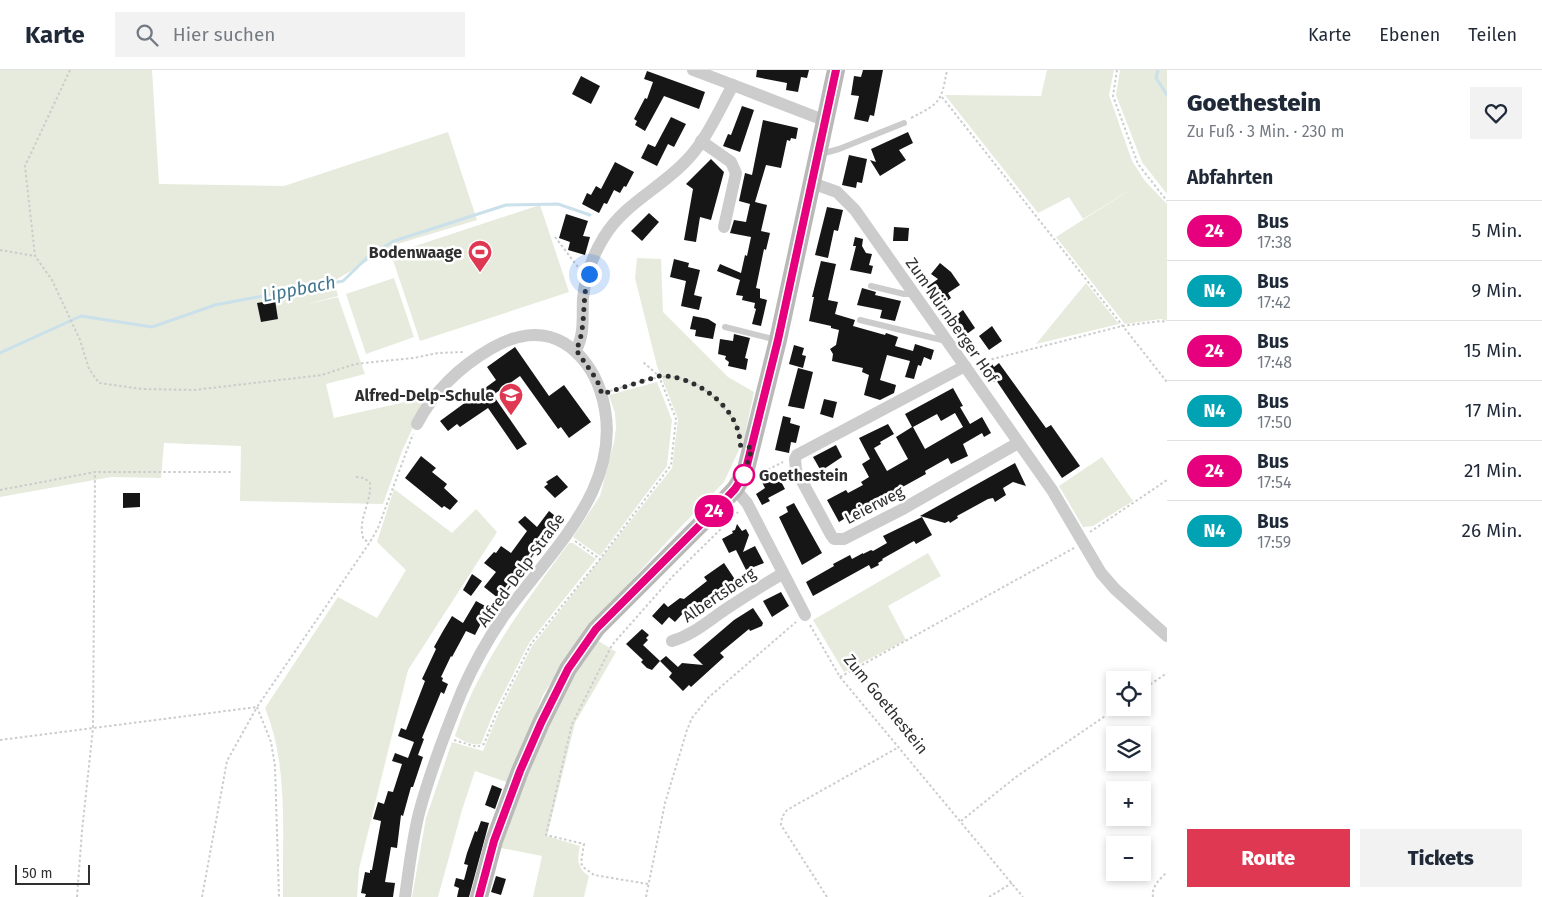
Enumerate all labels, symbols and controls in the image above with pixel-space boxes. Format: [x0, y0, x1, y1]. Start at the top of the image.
search box [115, 12, 465, 57]
text: Karte [25, 21, 85, 49]
icon: search [133, 21, 161, 49]
text: Hier suchen [173, 23, 275, 46]
text: Karte [1308, 24, 1351, 46]
text: Ebenen [1379, 24, 1440, 46]
text: Teilen [1468, 24, 1517, 46]
button: heart [1470, 87, 1522, 139]
text: Goethestein [1187, 89, 1321, 117]
text: Zu Fuß · 3 Min. · 230 m [1187, 122, 1344, 141]
text: Abfahrten [1187, 166, 1273, 189]
text: Bus [1257, 210, 1289, 233]
text: 5 Min. [1472, 219, 1522, 242]
text: 24 [1205, 220, 1224, 242]
text: 17:38 [1257, 233, 1292, 252]
sports icon: Bodenwaage [467, 239, 493, 273]
place label: Bodenwaage [369, 243, 462, 262]
street label: Zum Nürnberger Hof [902, 254, 1003, 387]
your location [577, 262, 602, 287]
text: Bus [1257, 270, 1289, 293]
water label: Lippbach [260, 271, 338, 307]
text: 9 Min. [1471, 279, 1522, 302]
text: N4 [1203, 280, 1226, 302]
text: 17:42 [1257, 293, 1291, 312]
text: Bus [1257, 330, 1289, 353]
text: 15 Min. [1463, 339, 1522, 362]
text: 24 [1205, 340, 1224, 362]
text: 17:48 [1257, 353, 1292, 372]
school or university icon: Alfred-Delp-Schule [498, 382, 524, 416]
place label: Alfred-Delp-Schule [354, 386, 494, 405]
text: Bus [1257, 390, 1289, 413]
text: 17 Min. [1464, 399, 1522, 422]
text: N4 [1203, 400, 1226, 422]
text: 17:50 [1257, 413, 1292, 432]
text: Bus [1257, 450, 1289, 473]
text: 21 Min. [1464, 459, 1522, 482]
text: 24 [1205, 460, 1224, 482]
marker: Goethestein [733, 464, 755, 486]
place label: Goethestein [759, 466, 848, 485]
text: 17:54 [1257, 473, 1291, 492]
street label: Leierweg [841, 482, 908, 528]
line badge: 24 [692, 495, 736, 527]
text: 24 [705, 500, 723, 522]
street label: Alfred-Delp-Straße [473, 510, 569, 630]
text: Bus [1257, 510, 1289, 533]
text: 26 Min. [1462, 519, 1522, 542]
text: N4 [1203, 520, 1226, 542]
text: 17:59 [1257, 533, 1291, 552]
street label: Albertsberg [679, 563, 760, 626]
street label: Zum Goethestein [840, 650, 932, 758]
map controls [1106, 671, 1151, 881]
button: locate [1106, 671, 1151, 716]
button: layers [1106, 726, 1151, 771]
button: + [1106, 781, 1151, 826]
button: Route [1187, 829, 1350, 887]
button: Tickets [1360, 829, 1522, 887]
button: − [1106, 836, 1151, 881]
scale bar [15, 862, 90, 885]
text: 50 m [22, 865, 53, 882]

